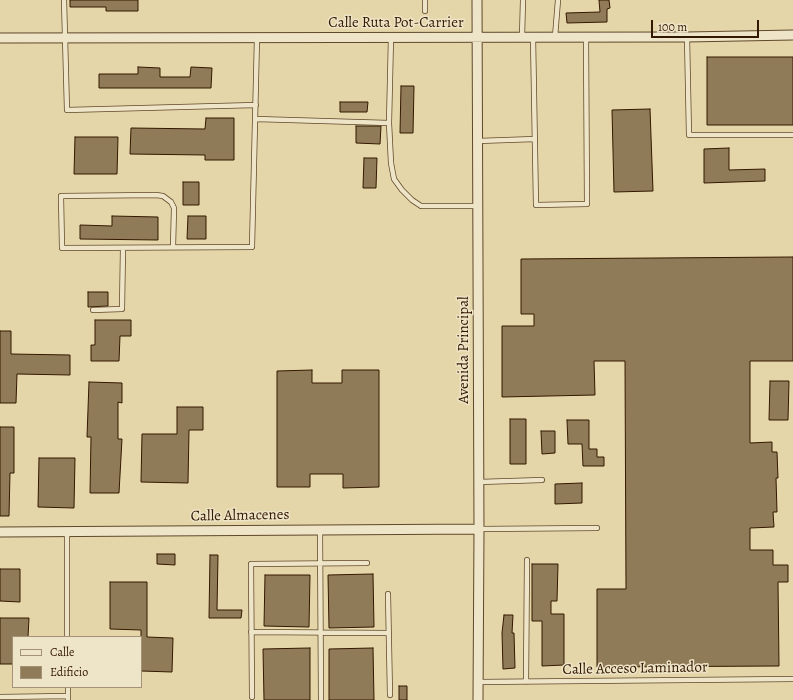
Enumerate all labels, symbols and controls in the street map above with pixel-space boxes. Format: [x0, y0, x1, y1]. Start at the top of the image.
scale bar [653, 12, 761, 38]
street label: Calle Ruta Pot-Carrier [328, 14, 464, 32]
text: 100 m [658, 19, 687, 35]
street label: Avenida Principal [455, 296, 473, 404]
street label: Calle Almacenes [190, 506, 290, 526]
legend [12, 636, 142, 688]
text: Calle [50, 644, 74, 660]
street label: Calle Acceso Laminador [562, 659, 708, 679]
text: Edificio [50, 664, 88, 680]

